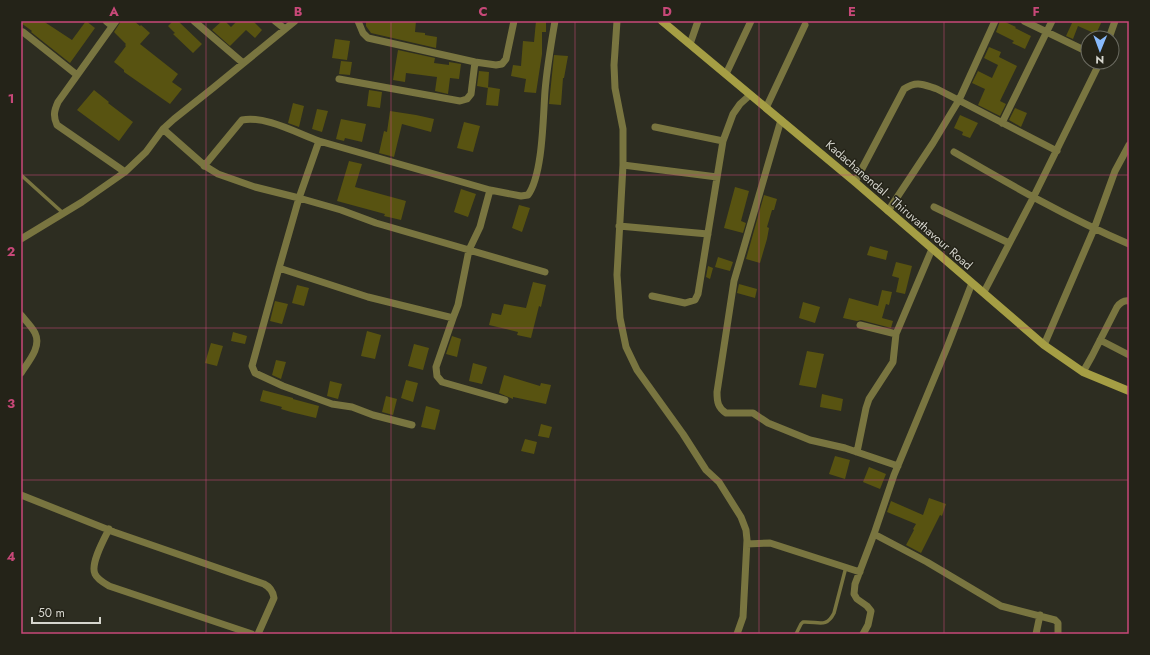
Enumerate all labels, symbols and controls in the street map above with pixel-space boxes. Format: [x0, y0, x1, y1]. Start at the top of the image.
text: A [108, 2, 119, 21]
text: B [294, 2, 303, 21]
text: C [478, 2, 488, 21]
text: D [662, 2, 672, 21]
text: E [848, 2, 856, 21]
text: F [1032, 2, 1040, 21]
north arrow [1080, 30, 1120, 70]
text: N [1095, 52, 1104, 68]
text: 1 [8, 89, 14, 108]
street label: Kadachanendal - Thiruvathavour Road [821, 136, 977, 274]
text: 2 [7, 242, 15, 261]
text: 3 [7, 394, 15, 413]
text: 4 [6, 547, 16, 566]
scale bar [32, 599, 100, 625]
text: 50 m [38, 604, 65, 622]

